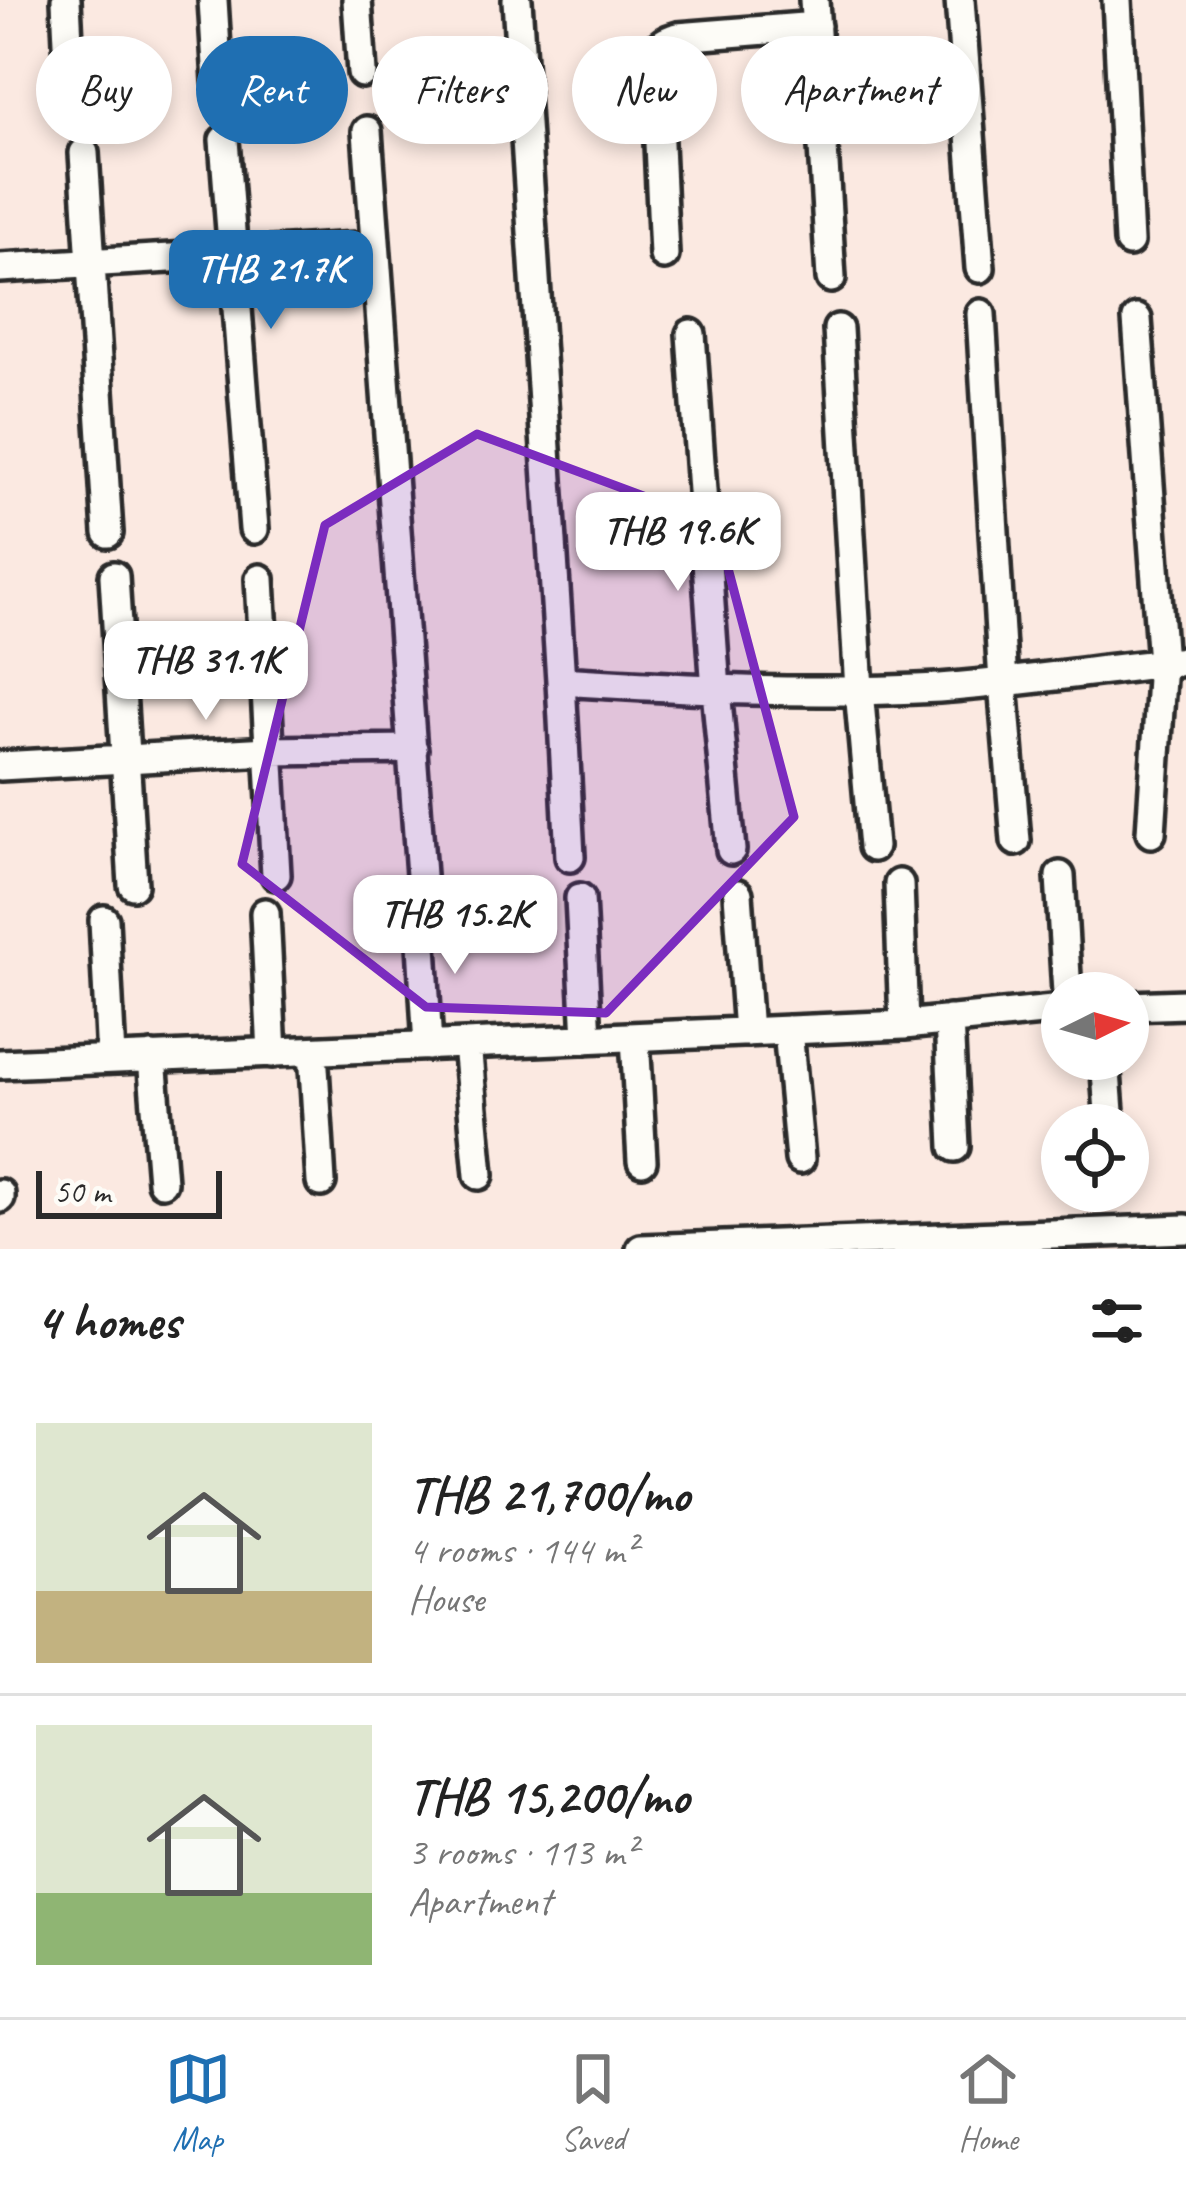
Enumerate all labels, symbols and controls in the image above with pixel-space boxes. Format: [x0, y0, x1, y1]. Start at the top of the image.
chip: Buy [36, 36, 172, 144]
chip: Rent [196, 36, 348, 144]
chip: Filters [372, 36, 548, 144]
chip: New [572, 36, 717, 144]
chip: Apartment [741, 36, 979, 144]
pin: THB 21.7K [134, 230, 408, 332]
text: THB 21.7K [196, 244, 346, 293]
pin: THB 19.6K [541, 492, 815, 594]
text: THB 19.6K [603, 506, 753, 555]
pin: THB 31.1K [69, 621, 343, 723]
text: THB 31.1K [131, 635, 281, 684]
pin: THB 15.2K [318, 875, 592, 977]
text: THB 15.2K [380, 889, 530, 938]
north arrow [1041, 972, 1149, 1080]
map controls [1041, 972, 1149, 1212]
button: locate [1041, 1104, 1149, 1212]
scale bar [36, 1165, 222, 1218]
text: 50 m [54, 1171, 110, 1213]
icon: filters [1084, 1288, 1150, 1354]
text: 4 homes [36, 1289, 180, 1353]
text: THB 21,700/mo [408, 1462, 689, 1526]
icon: home [132, 1471, 276, 1615]
text: 4 rooms · 144 m² [408, 1526, 636, 1575]
text: House [408, 1575, 484, 1624]
text: THB 15,200/mo [408, 1764, 689, 1828]
icon: home [132, 1773, 276, 1917]
text: 3 rooms · 113 m² [408, 1828, 636, 1877]
text: Apartment [408, 1877, 551, 1926]
tab: Map [165, 2046, 231, 2160]
tab: Saved [560, 2046, 626, 2160]
tab: Home [955, 2046, 1021, 2160]

